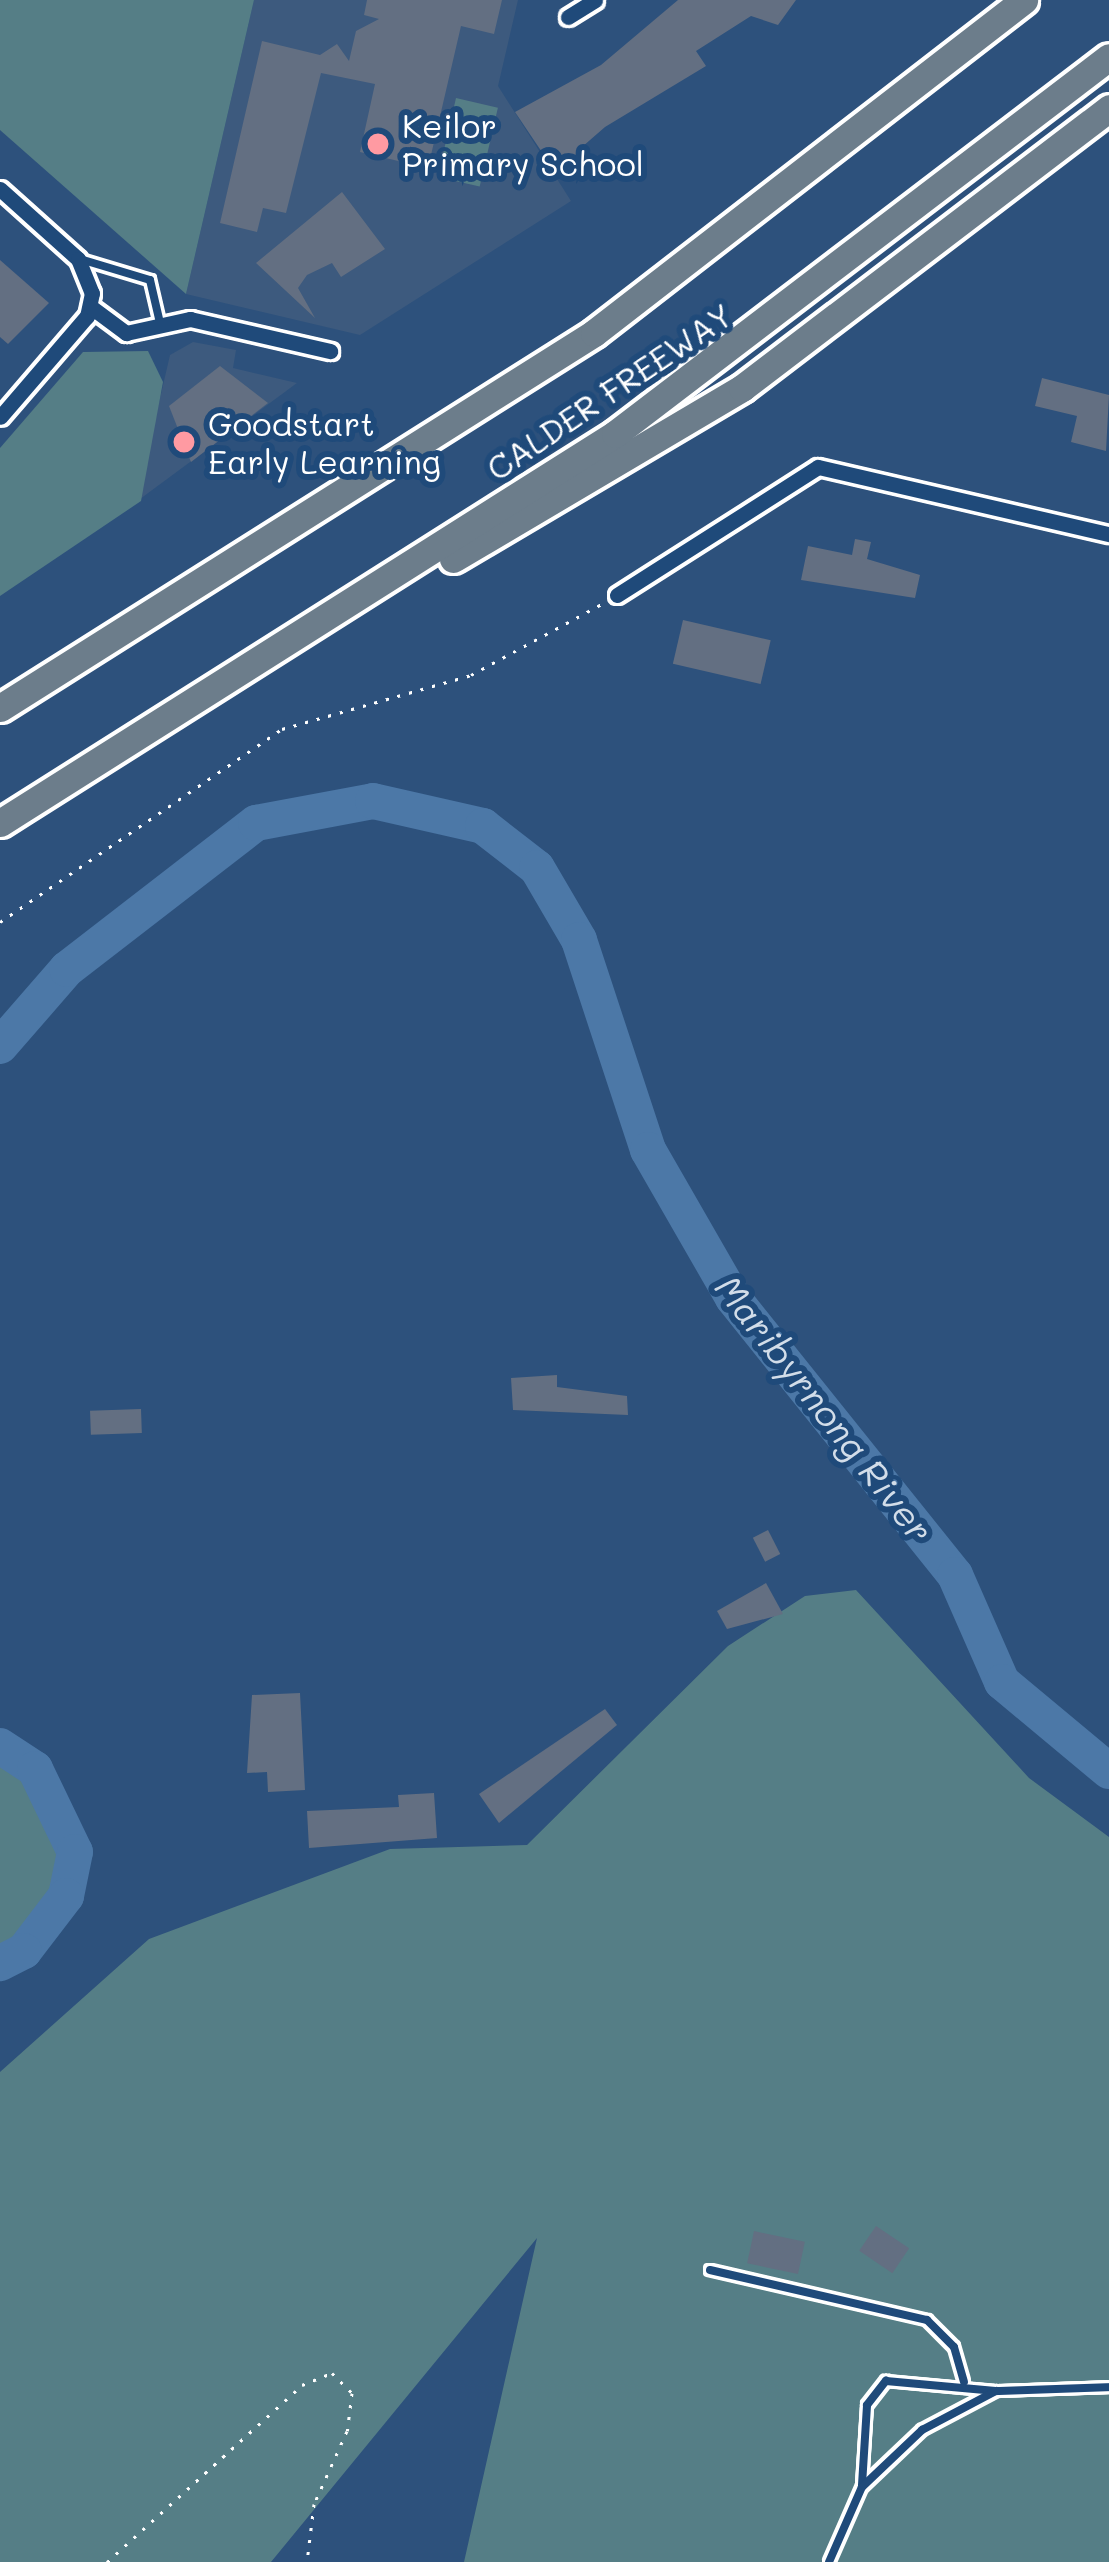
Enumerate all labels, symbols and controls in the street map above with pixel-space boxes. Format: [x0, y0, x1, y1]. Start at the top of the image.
place label: Keilor Primary School [402, 105, 644, 183]
marker: Keilor Primary School [365, 131, 391, 157]
street label: CALDER FREEWAY [479, 294, 739, 488]
place label: Goodstart Early Learning [208, 403, 441, 481]
marker: Goodstart Early Learning [171, 429, 197, 455]
water label: Maribyrnong River [707, 1266, 943, 1550]

